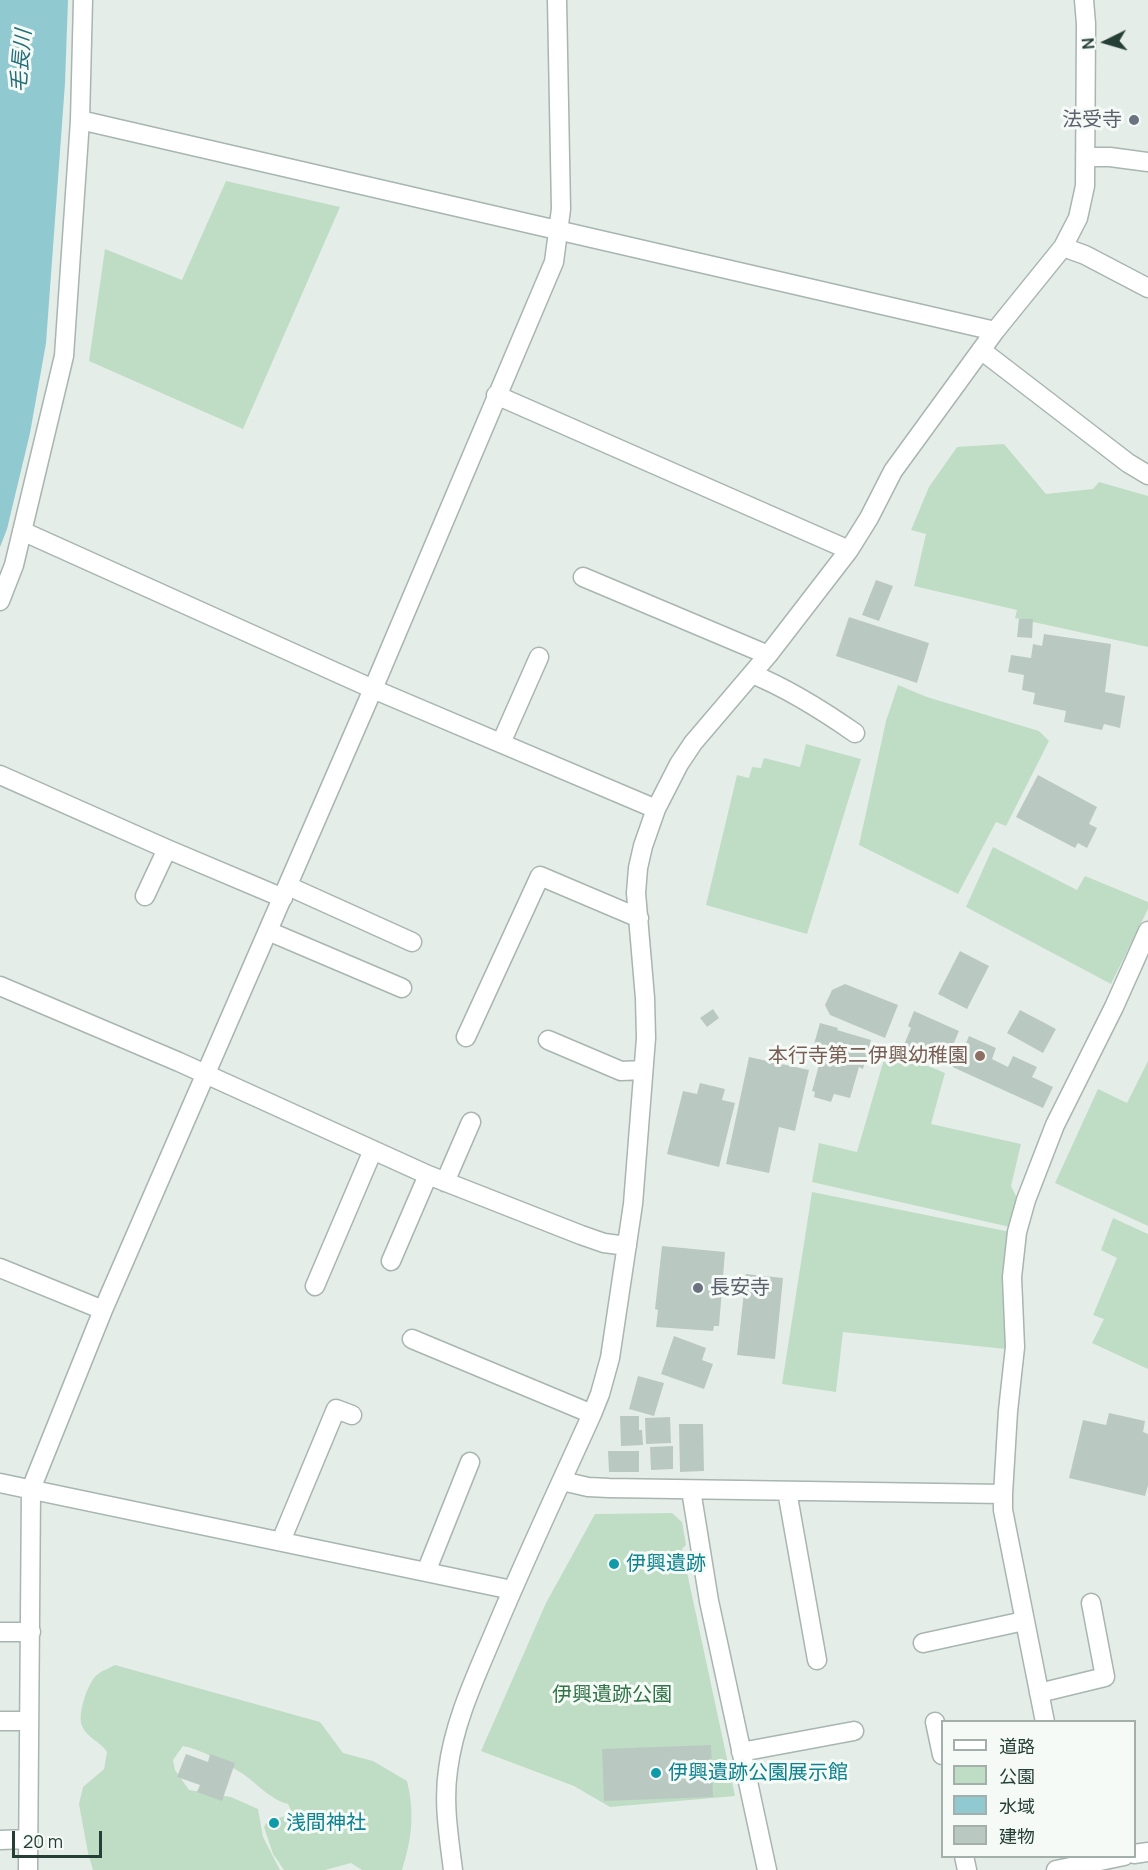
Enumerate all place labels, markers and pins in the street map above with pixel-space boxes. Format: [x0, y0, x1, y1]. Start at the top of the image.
place label: 法受寺 [1062, 108, 1122, 132]
marker: 法受寺 [1127, 113, 1141, 127]
place label: 本行寺第二伊興幼稚園 [768, 1044, 968, 1068]
marker: 本行寺第二伊興幼稚園 [973, 1049, 987, 1063]
place label: 長安寺 [710, 1276, 770, 1300]
marker: 長安寺 [691, 1281, 705, 1295]
place label: 伊興遺跡 [626, 1552, 706, 1576]
marker: 伊興遺跡 [607, 1557, 621, 1571]
place label: 伊興遺跡公園展示館 [668, 1761, 848, 1785]
marker: 伊興遺跡公園展示館 [649, 1766, 663, 1780]
place label: 浅間神社 [286, 1811, 366, 1835]
marker: 浅間神社 [267, 1816, 281, 1830]

